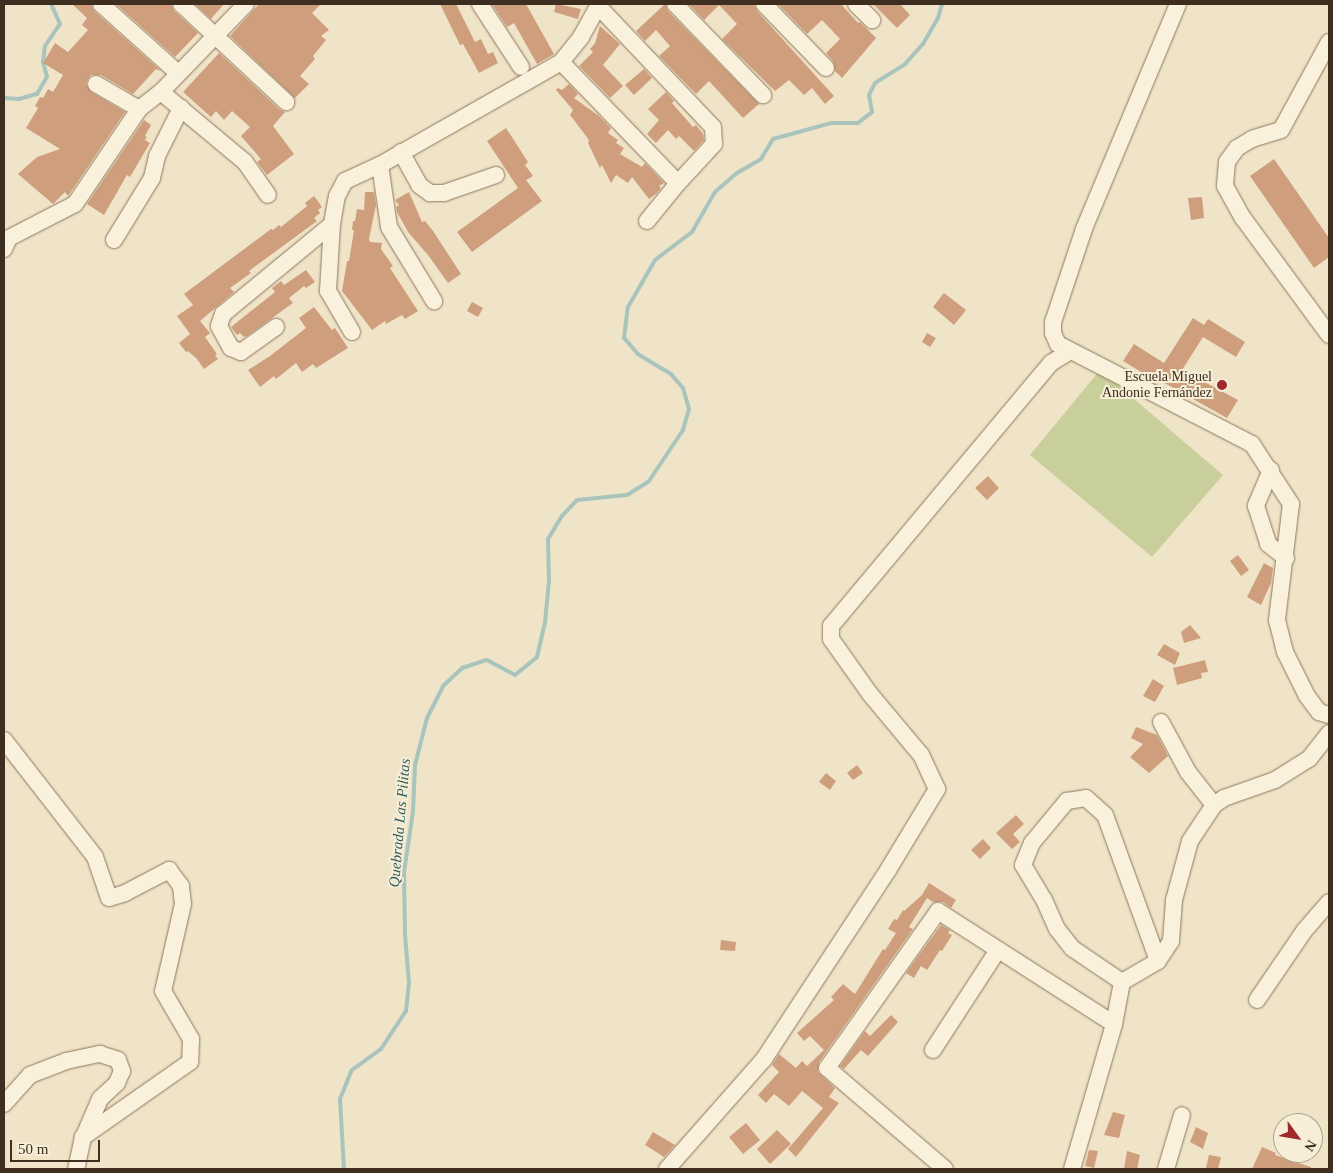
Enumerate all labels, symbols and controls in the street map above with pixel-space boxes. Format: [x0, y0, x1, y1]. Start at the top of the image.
place label: Escuela Miguel Andonie Fernández [1102, 369, 1212, 402]
marker: Escuela Miguel Andonie Fernández [1216, 379, 1228, 391]
water label: Quebrada Las Pilitas [385, 758, 415, 888]
north arrow [1273, 1113, 1323, 1163]
scale bar [12, 1130, 102, 1162]
text: N [1301, 1137, 1319, 1154]
text: 50 m [18, 1141, 48, 1157]

